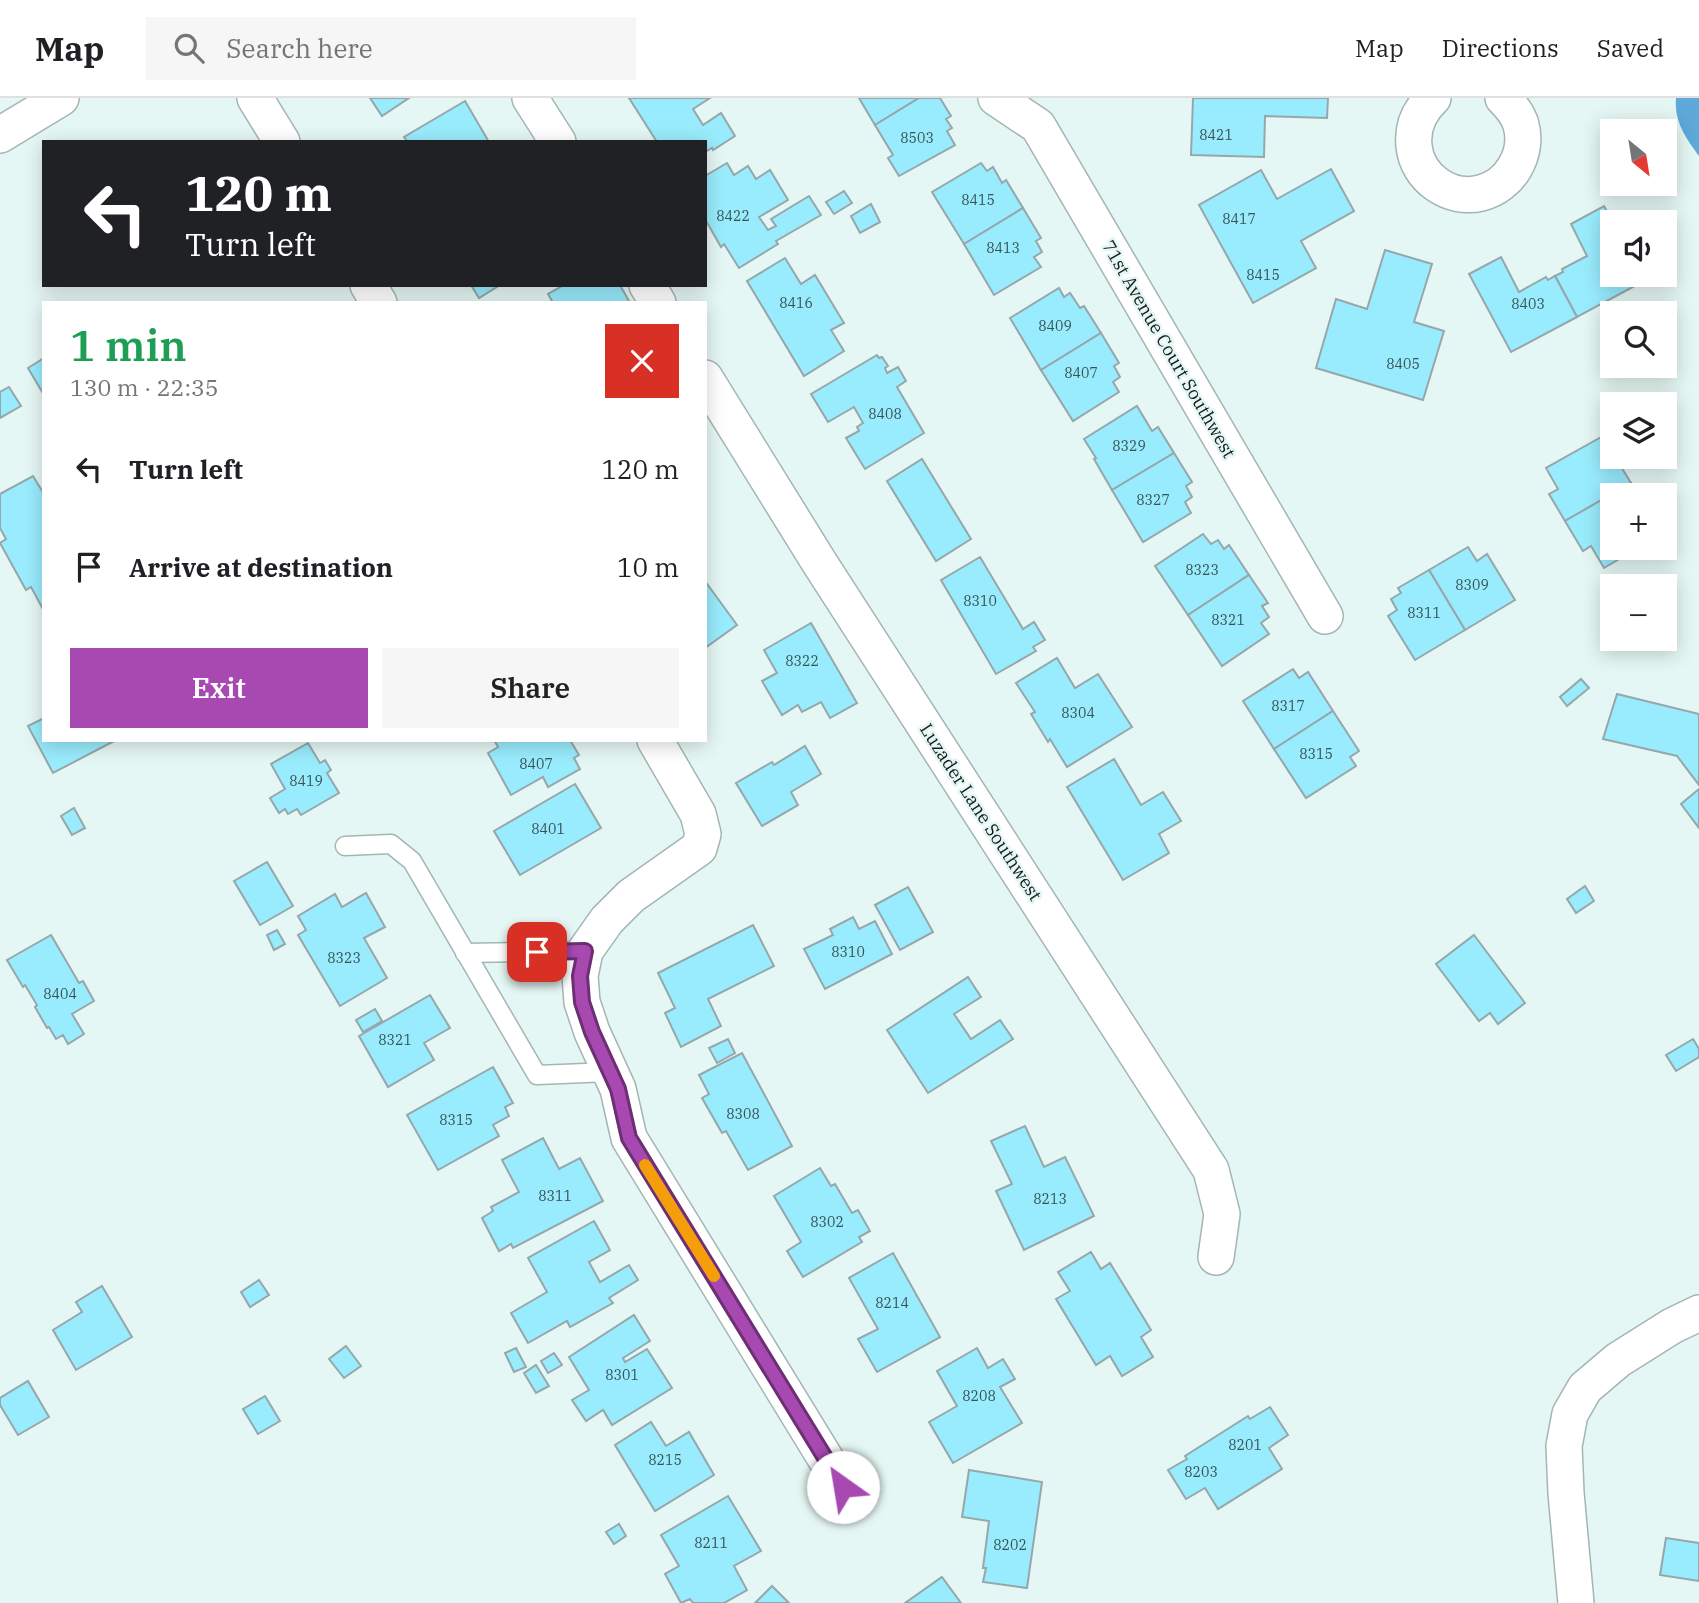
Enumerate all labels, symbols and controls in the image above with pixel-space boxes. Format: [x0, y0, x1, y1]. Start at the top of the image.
search box [146, 17, 636, 80]
text: Map [35, 27, 104, 70]
icon: search [170, 29, 208, 67]
text: Search here [226, 31, 373, 65]
text: Map [1355, 32, 1404, 64]
text: Directions [1442, 32, 1559, 64]
text: Saved [1597, 32, 1664, 64]
north arrow [1600, 119, 1676, 196]
map controls [1600, 119, 1677, 651]
house number: 8421 [1199, 126, 1233, 144]
house number: 8503 [900, 129, 934, 147]
text: 120 m [185, 161, 332, 224]
icon: left [70, 168, 161, 259]
house number: 8415 [961, 191, 995, 209]
house number: 8422 [716, 207, 750, 225]
house number: 8417 [1222, 210, 1256, 228]
button: sound [1600, 210, 1677, 287]
text: Turn left [185, 223, 316, 265]
street label: 71st Avenue Court Southwest [1097, 236, 1241, 462]
house number: 8413 [986, 239, 1020, 257]
house number: 8415 [1246, 266, 1280, 284]
house number: 8416 [779, 294, 813, 312]
house number: 8403 [1511, 295, 1545, 313]
button: search [1600, 301, 1677, 378]
house number: 8409 [1038, 317, 1072, 335]
text: 1 min [70, 318, 187, 373]
button: close [605, 324, 679, 398]
house number: 8405 [1386, 355, 1420, 373]
house number: 8407 [1064, 364, 1098, 382]
text: 130 m · 22:35 [70, 372, 219, 402]
button: layers [1600, 392, 1677, 469]
house number: 8408 [868, 405, 902, 423]
house number: 8329 [1112, 437, 1146, 455]
icon: left [70, 450, 108, 488]
text: Turn left [129, 452, 243, 486]
text: 120 m [601, 452, 679, 486]
button: + [1600, 483, 1677, 560]
house number: 8327 [1136, 491, 1170, 509]
icon: arrive [70, 548, 108, 586]
text: Arrive at destination [129, 550, 393, 584]
text: 10 m [617, 550, 679, 584]
house number: 8323 [1185, 561, 1219, 579]
button: − [1600, 574, 1677, 651]
house number: 8309 [1455, 576, 1489, 594]
house number: 8310 [963, 592, 997, 610]
house number: 8311 [1407, 604, 1441, 622]
house number: 8321 [1211, 611, 1245, 629]
button: Exit [70, 648, 368, 728]
button: Share [382, 648, 679, 728]
house number: 8322 [785, 652, 819, 670]
house number: 8317 [1271, 697, 1305, 715]
house number: 8304 [1061, 704, 1095, 722]
street label: Luzader Lane Southwest [915, 719, 1047, 905]
house number: 8315 [1299, 745, 1333, 763]
house number: 8407 [519, 755, 553, 773]
house number: 8419 [289, 772, 323, 790]
house number: 8401 [531, 820, 565, 838]
pin [507, 922, 567, 982]
icon: arrive [518, 933, 556, 971]
house number: 8310 [831, 943, 865, 961]
house number: 8323 [327, 949, 361, 967]
house number: 8404 [43, 985, 77, 1003]
house number: 8321 [378, 1031, 412, 1049]
house number: 8308 [726, 1105, 760, 1123]
house number: 8315 [439, 1111, 473, 1129]
house number: 8311 [538, 1187, 572, 1205]
house number: 8213 [1033, 1190, 1067, 1208]
house number: 8302 [810, 1213, 844, 1231]
house number: 8214 [875, 1294, 909, 1312]
house number: 8301 [605, 1366, 639, 1384]
house number: 8208 [962, 1387, 996, 1405]
house number: 8201 [1228, 1436, 1262, 1454]
position arrow [806, 1450, 880, 1524]
house number: 8215 [648, 1451, 682, 1469]
house number: 8203 [1184, 1463, 1218, 1481]
house number: 8211 [694, 1534, 728, 1552]
house number: 8202 [993, 1536, 1027, 1554]

